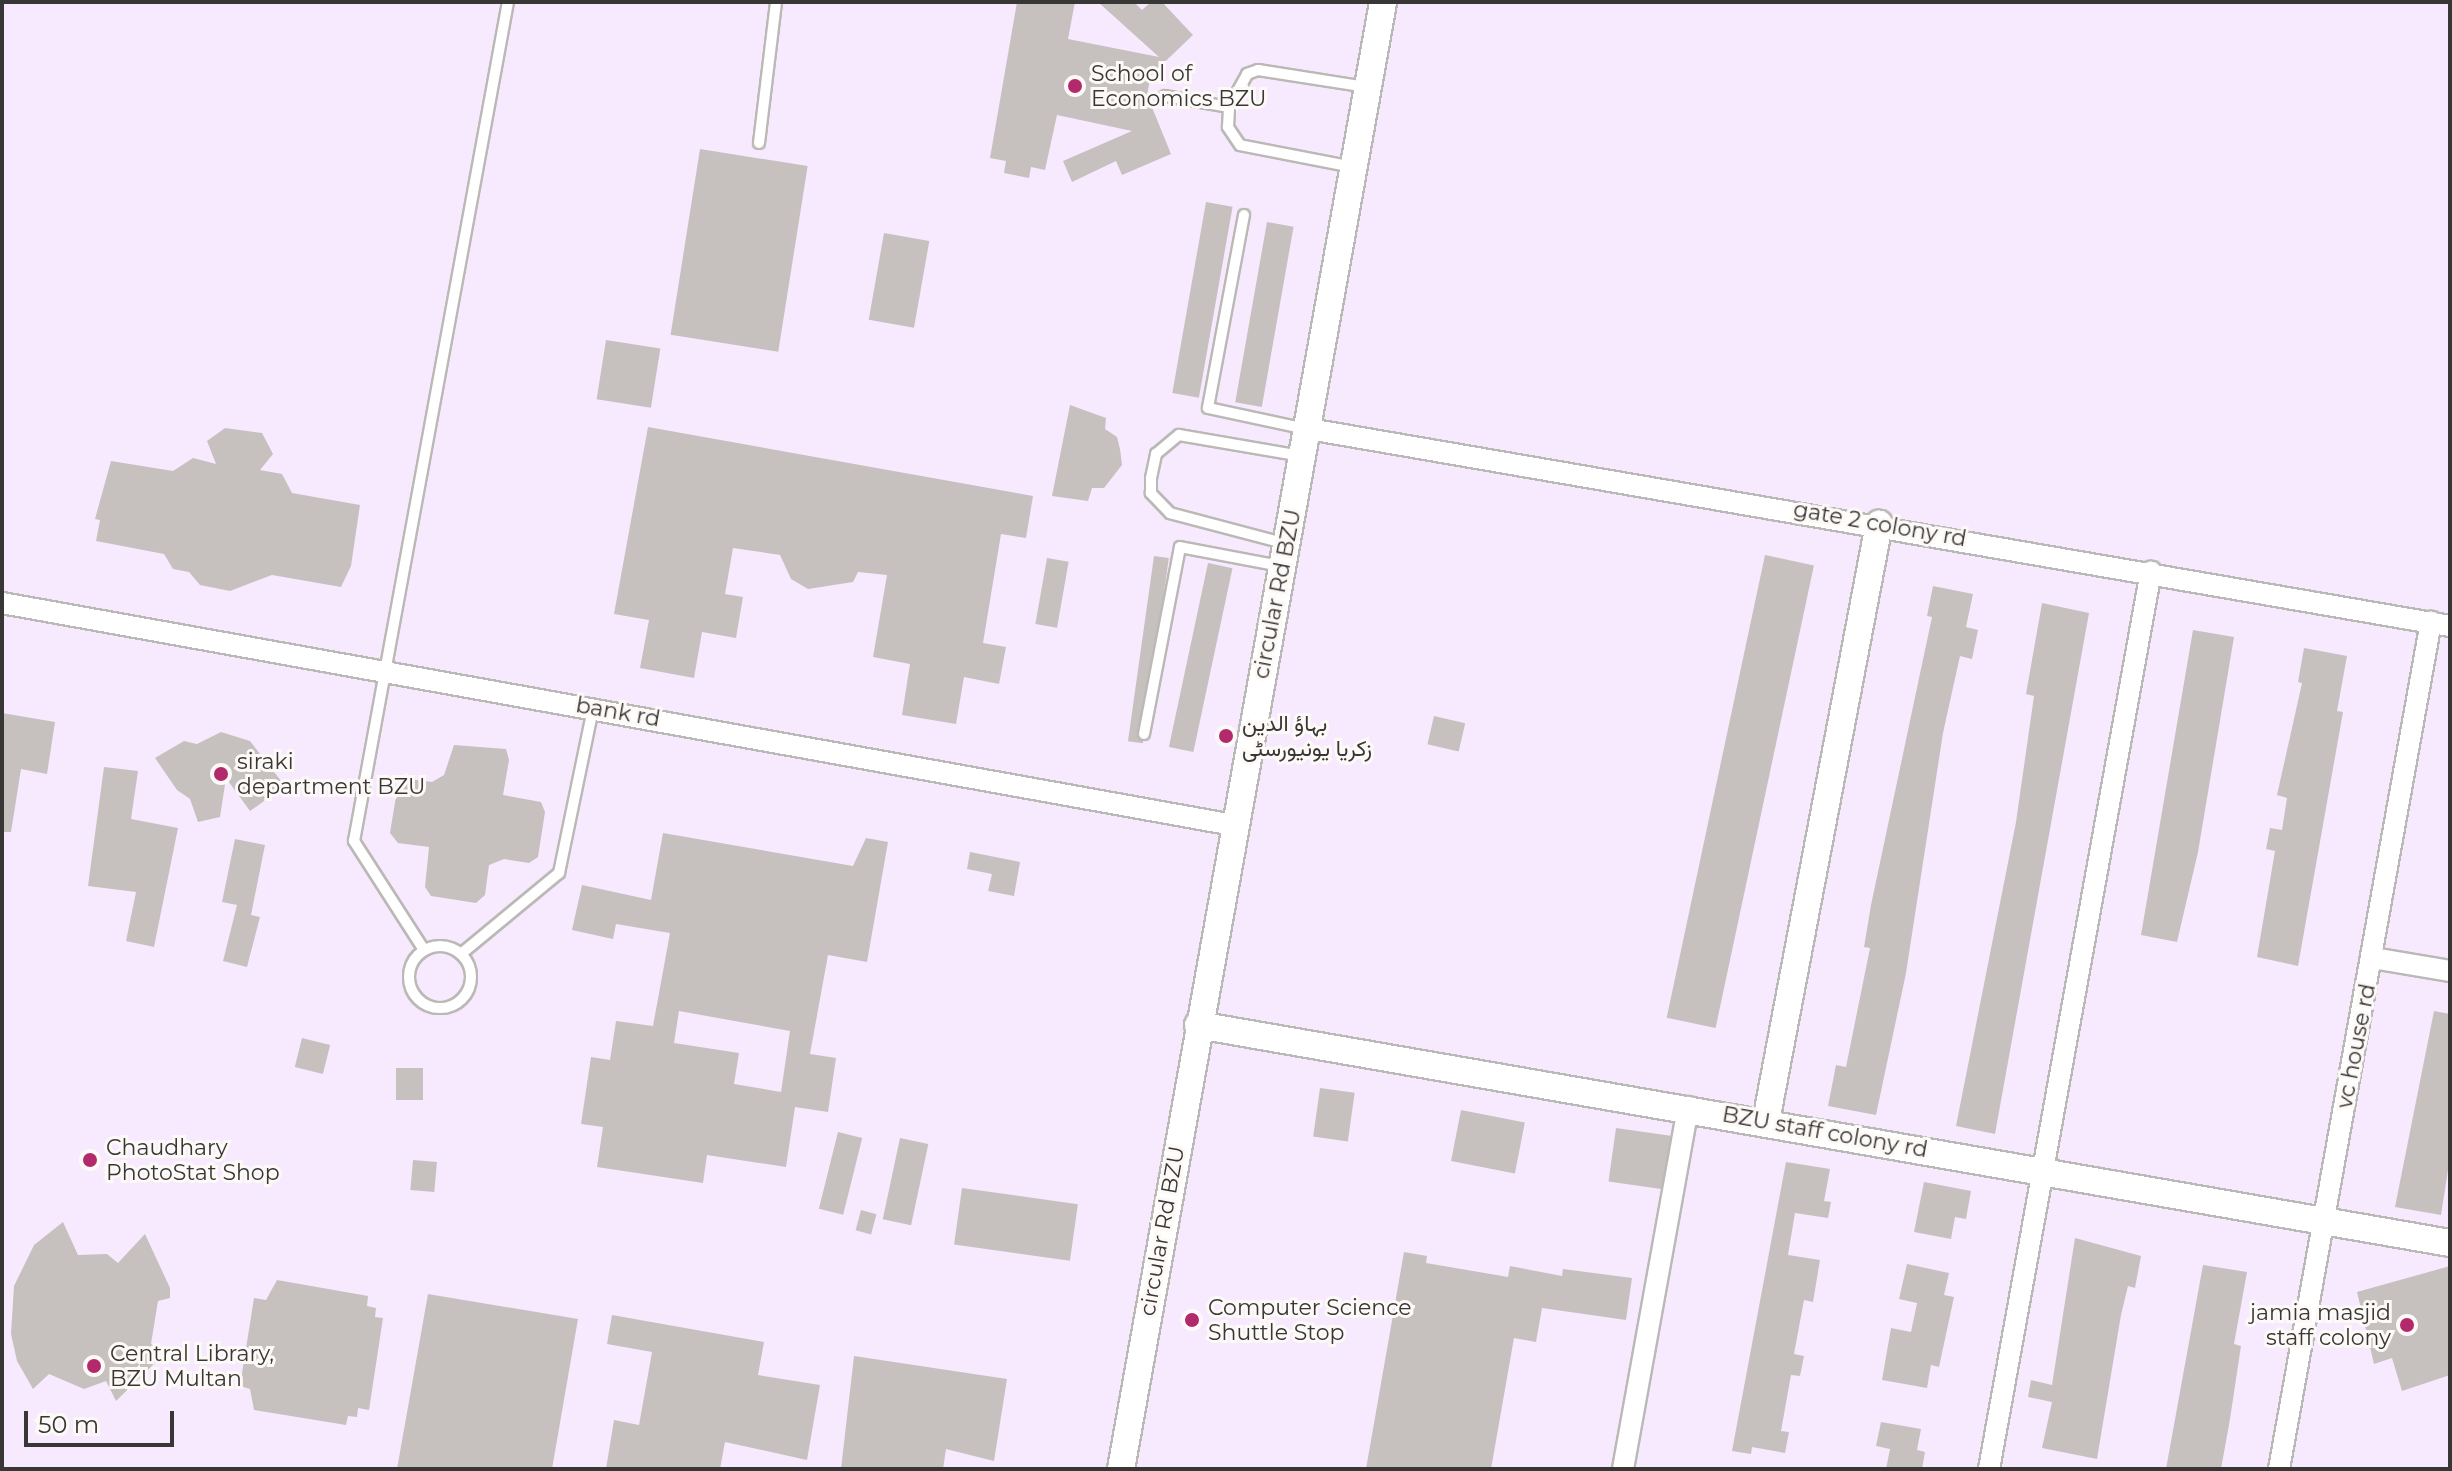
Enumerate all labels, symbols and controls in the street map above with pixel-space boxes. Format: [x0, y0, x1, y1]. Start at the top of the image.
place label: School of Economics BZU [1091, 60, 1267, 112]
marker: School of Economics BZU [1066, 77, 1084, 95]
street label: gate 2 colony rd [1791, 496, 1969, 552]
street label: circular Rd BZU [1248, 507, 1306, 681]
street label: bank rd [574, 692, 662, 732]
place label: بہاؤ الدین زکریا یونیورسٹی [1242, 710, 1372, 762]
marker: بہاؤ الدین زکریا یونیورسٹی [1217, 727, 1235, 745]
place label: siraki department BZU [237, 748, 425, 800]
marker: siraki department BZU [212, 765, 230, 783]
street label: vc house rd [2331, 981, 2381, 1111]
street label: BZU staff colony rd [1720, 1101, 1930, 1163]
place label: Chaudhary PhotoStat Shop [106, 1134, 280, 1186]
street label: circular Rd BZU [1134, 1144, 1190, 1318]
marker: Chaudhary PhotoStat Shop [81, 1151, 99, 1169]
place label: Computer Science Shuttle Stop [1208, 1294, 1412, 1346]
place label: jamia masjid staff colony [2250, 1299, 2391, 1350]
marker: Computer Science Shuttle Stop [1183, 1311, 1201, 1329]
marker: jamia masjid staff colony [2398, 1316, 2416, 1334]
place label: Central Library, BZU Multan [110, 1340, 274, 1392]
marker: Central Library, BZU Multan [85, 1357, 103, 1375]
scale bar [28, 1395, 178, 1445]
text: 50 m [38, 1410, 99, 1439]

